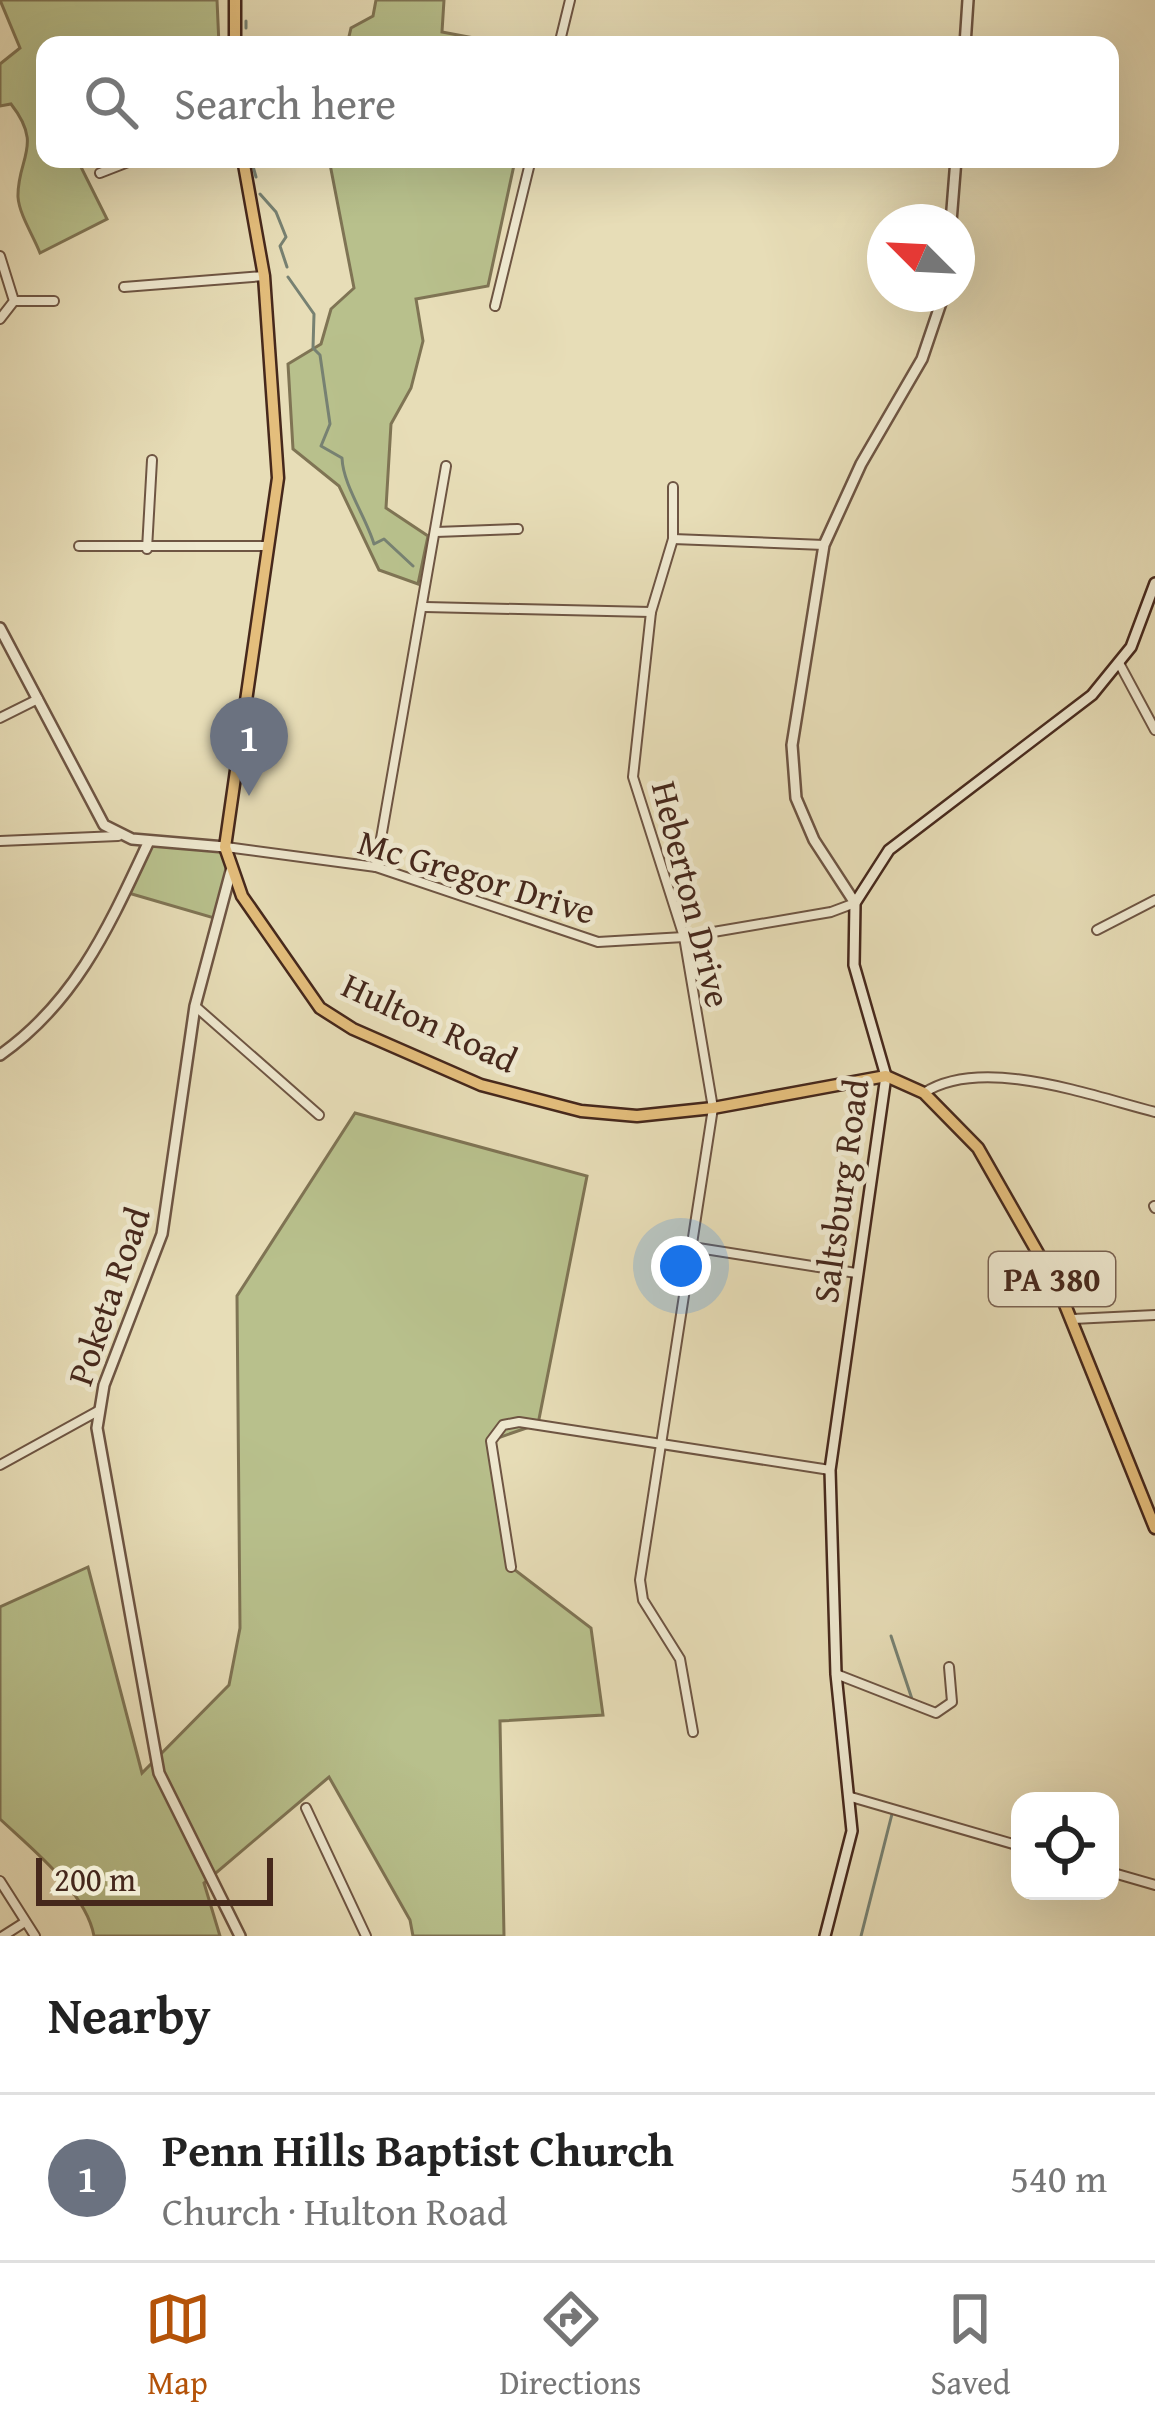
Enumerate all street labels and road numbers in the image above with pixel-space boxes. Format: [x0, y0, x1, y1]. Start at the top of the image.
street label: Heberton Drive [639, 775, 746, 1012]
street label: Mc Gregor Drive [352, 814, 602, 937]
street label: Hulton Road [334, 958, 527, 1085]
street label: Saltsburg Road [798, 1075, 881, 1306]
street label: Poketa Road [52, 1200, 163, 1392]
road number: PA 380 [989, 1252, 1115, 1306]

